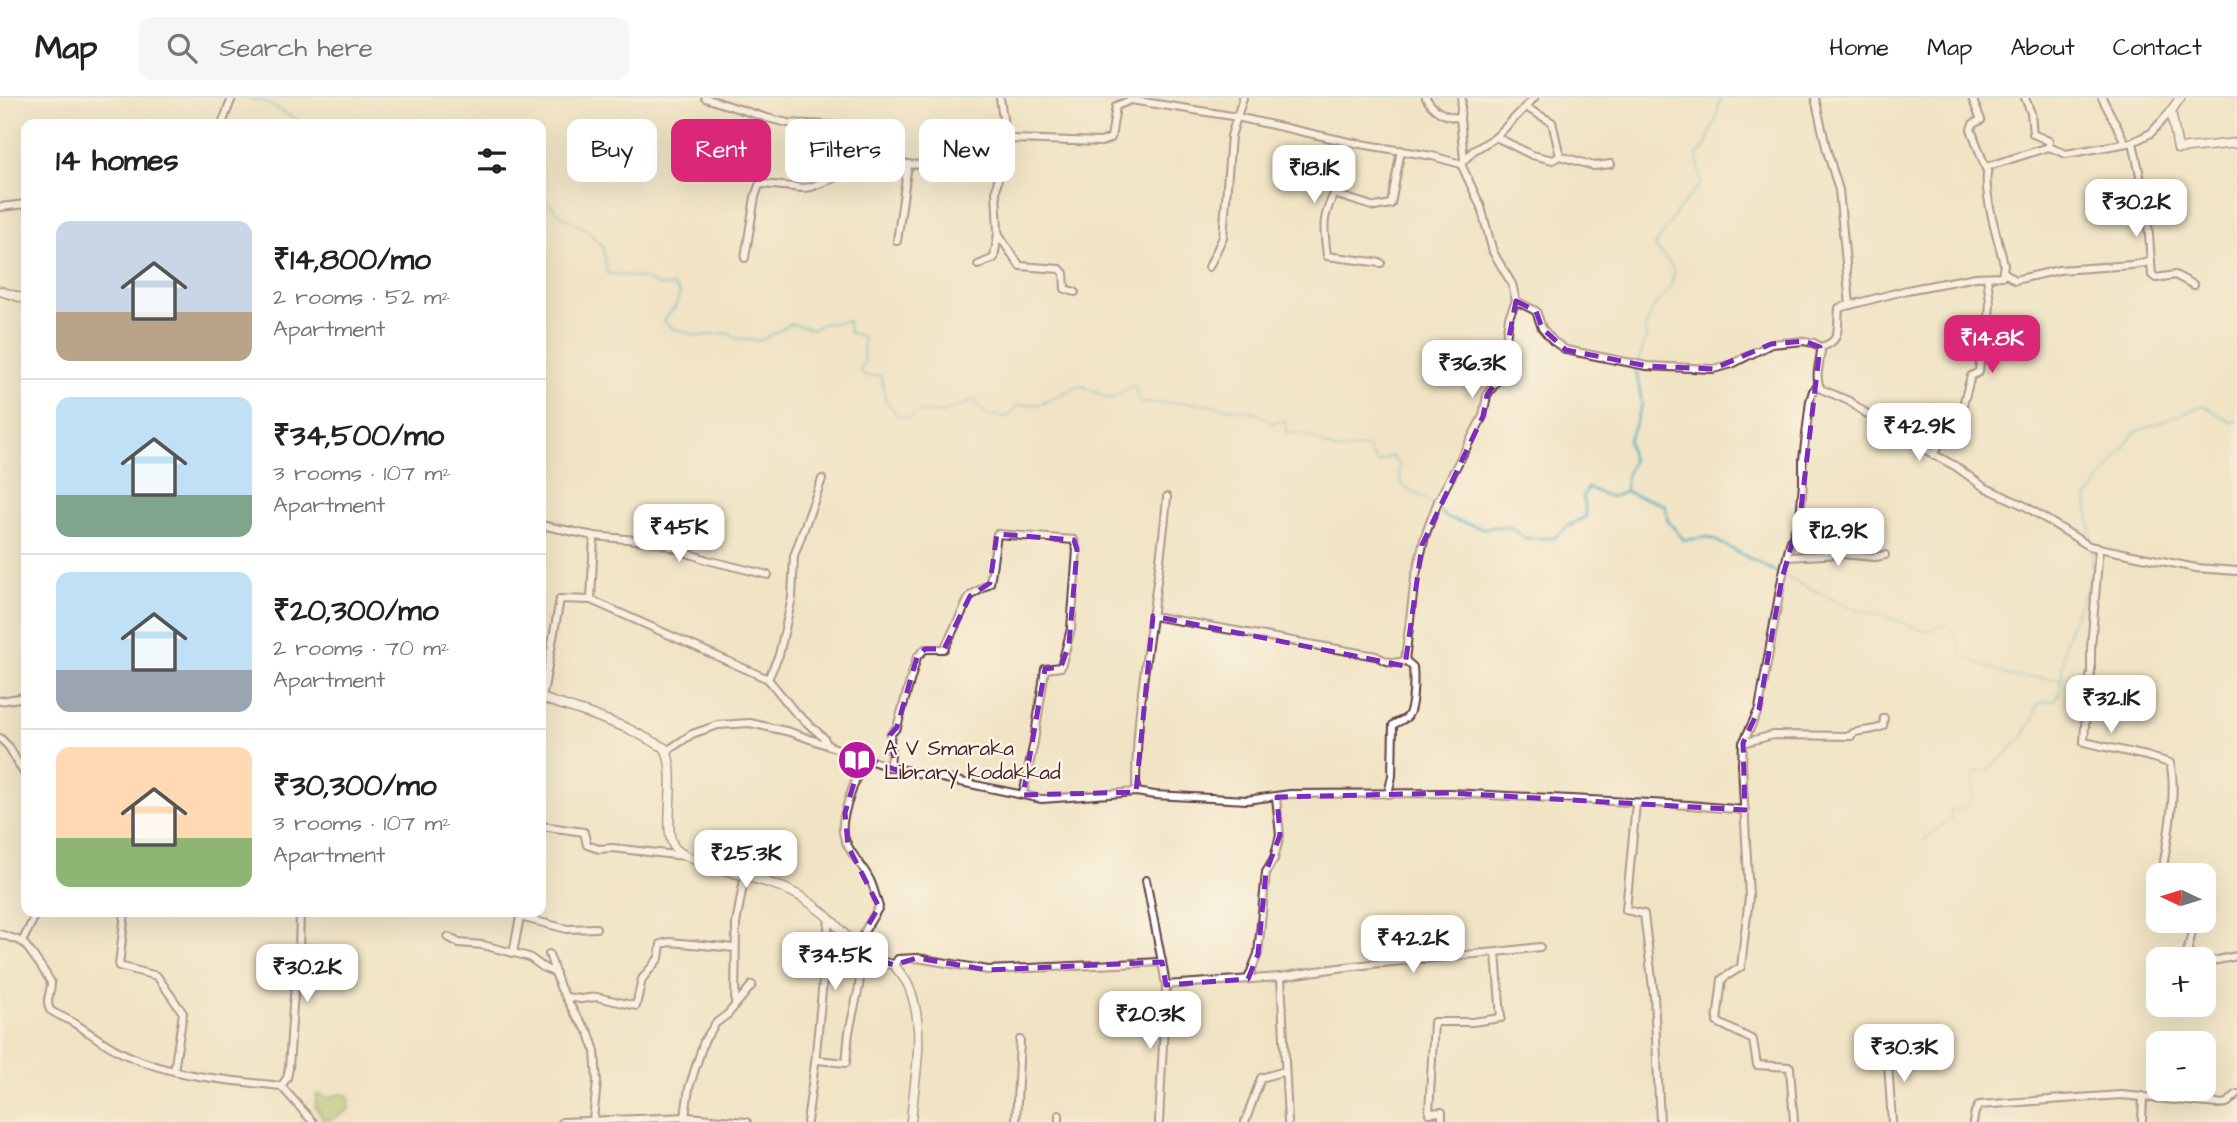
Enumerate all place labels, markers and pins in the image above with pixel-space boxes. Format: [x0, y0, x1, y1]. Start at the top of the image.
pin: ₹18.1K [1257, 146, 1371, 205]
pin: ₹30.2K [2079, 180, 2193, 239]
pin: ₹14.8K [1935, 316, 2049, 375]
pin: ₹36.3K [1415, 341, 1529, 400]
pin: ₹42.9K [1862, 404, 1976, 463]
pin: ₹45K [638, 504, 720, 564]
pin: ₹12.9K [1781, 508, 1895, 568]
pin: ₹32.1K [2054, 676, 2168, 735]
place label: A V Smaraka Library kodakkad [884, 734, 1061, 789]
library icon: A V Smaraka Library kodakkad [836, 739, 878, 781]
pin: ₹25.3K [689, 830, 803, 890]
pin: ₹42.2K [1356, 916, 1470, 975]
pin: ₹34.5K [778, 932, 892, 992]
pin: ₹30.2K [250, 944, 364, 1004]
pin: ₹20.3K [1093, 992, 1207, 1051]
pin: ₹30.3K [1847, 1024, 1961, 1084]

